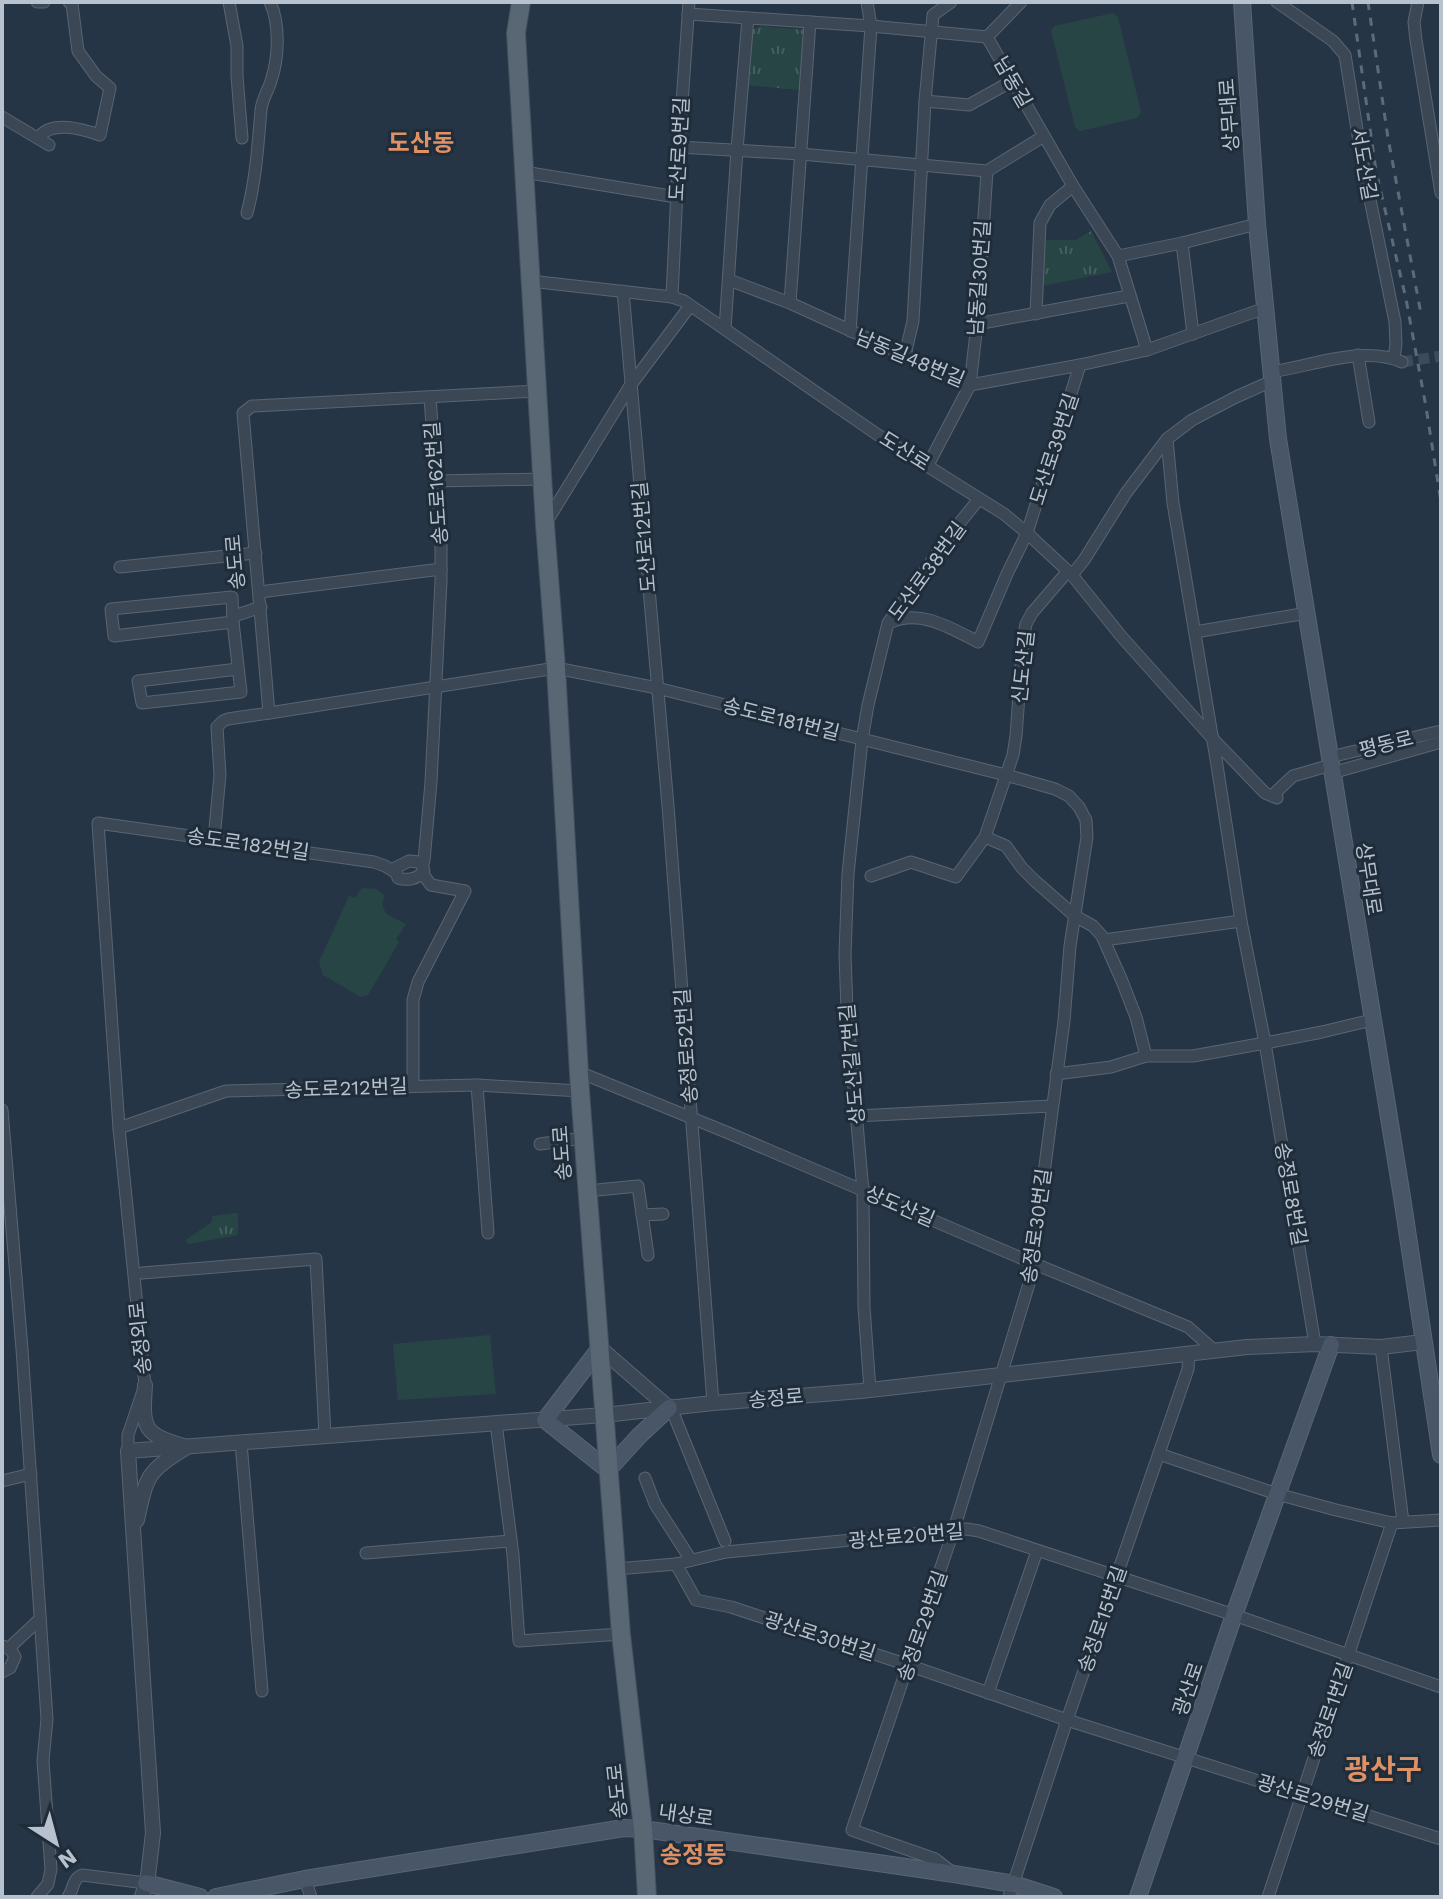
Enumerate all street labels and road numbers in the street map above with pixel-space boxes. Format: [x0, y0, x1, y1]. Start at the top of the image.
street label: 남동길 [989, 52, 1037, 112]
street label: 상무대로 [1214, 77, 1244, 153]
street label: 도산로9번길 [664, 96, 694, 202]
street label: 서도산길 [1346, 126, 1382, 202]
street label: 남동길30번길 [963, 219, 995, 337]
street label: 남동길48번길 [852, 324, 968, 392]
street label: 도산로39번길 [1025, 390, 1083, 508]
street label: 송도로162번길 [420, 421, 452, 545]
street label: 도산로 [875, 426, 935, 476]
street label: 도산로12번길 [627, 480, 661, 594]
street label: 도산로38번길 [883, 517, 971, 625]
street label: 송도로 [221, 533, 249, 591]
street label: 신도산길 [1007, 629, 1039, 705]
street label: 송도로181번길 [720, 693, 842, 745]
street label: 평동로 [1356, 726, 1416, 762]
street label: 송도로182번길 [185, 824, 311, 864]
street label: 상무대로 [1351, 841, 1387, 917]
street label: 송정로52번길 [670, 988, 702, 1104]
street label: 상도산길7번길 [835, 1002, 869, 1126]
street label: 송도로212번길 [284, 1074, 408, 1102]
street label: 송도로 [548, 1125, 576, 1181]
street label: 송정로8번길 [1270, 1141, 1312, 1247]
street label: 송정로30번길 [1016, 1167, 1056, 1285]
street label: 상도산길 [861, 1181, 939, 1231]
street label: 송정외로 [124, 1300, 156, 1376]
street label: 송정로 [747, 1384, 805, 1412]
street label: 광산로20번길 [847, 1519, 965, 1553]
street label: 송정로15번길 [1073, 1562, 1131, 1676]
street label: 송정로29번길 [892, 1567, 952, 1685]
street label: 광산로30번길 [761, 1607, 879, 1665]
street label: 광산로 [1168, 1659, 1208, 1719]
street label: 송정로1번길 [1302, 1659, 1358, 1761]
street label: 송도로 [602, 1762, 632, 1820]
street label: 광산로29번길 [1254, 1770, 1372, 1826]
street label: 내상로 [657, 1799, 715, 1831]

